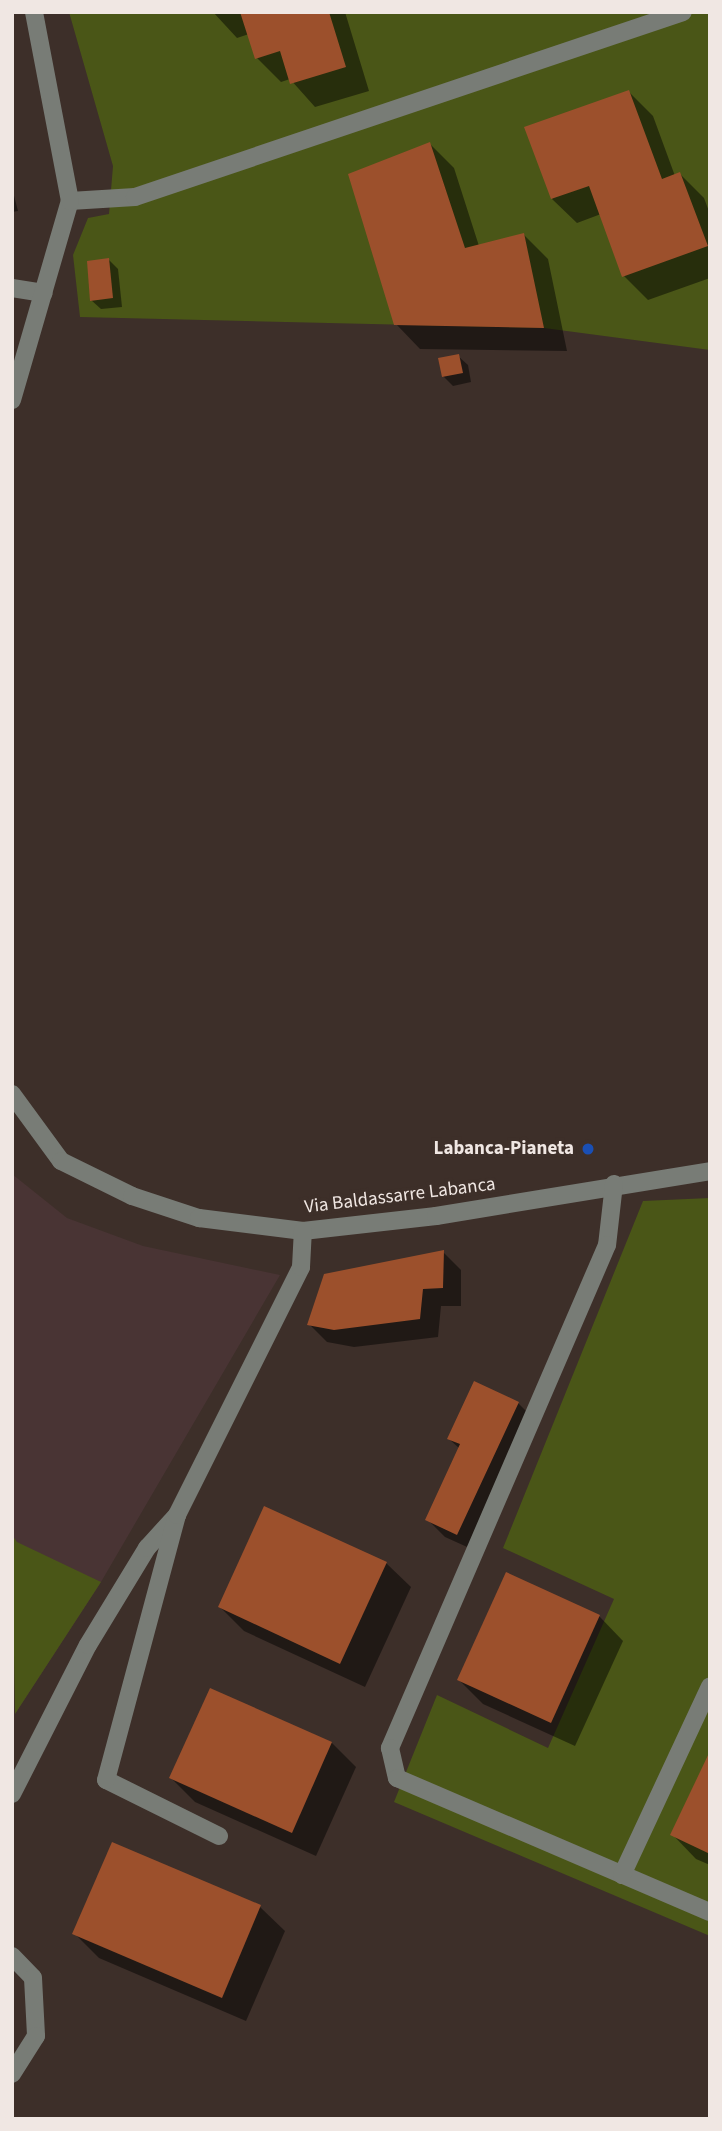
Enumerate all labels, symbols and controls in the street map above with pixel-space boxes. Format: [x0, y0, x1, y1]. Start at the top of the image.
place label: Labanca-Pianeta [434, 1138, 574, 1160]
marker: Labanca-Pianeta [580, 1141, 596, 1157]
street label: Via Baldassarre Labanca [303, 1173, 497, 1219]

